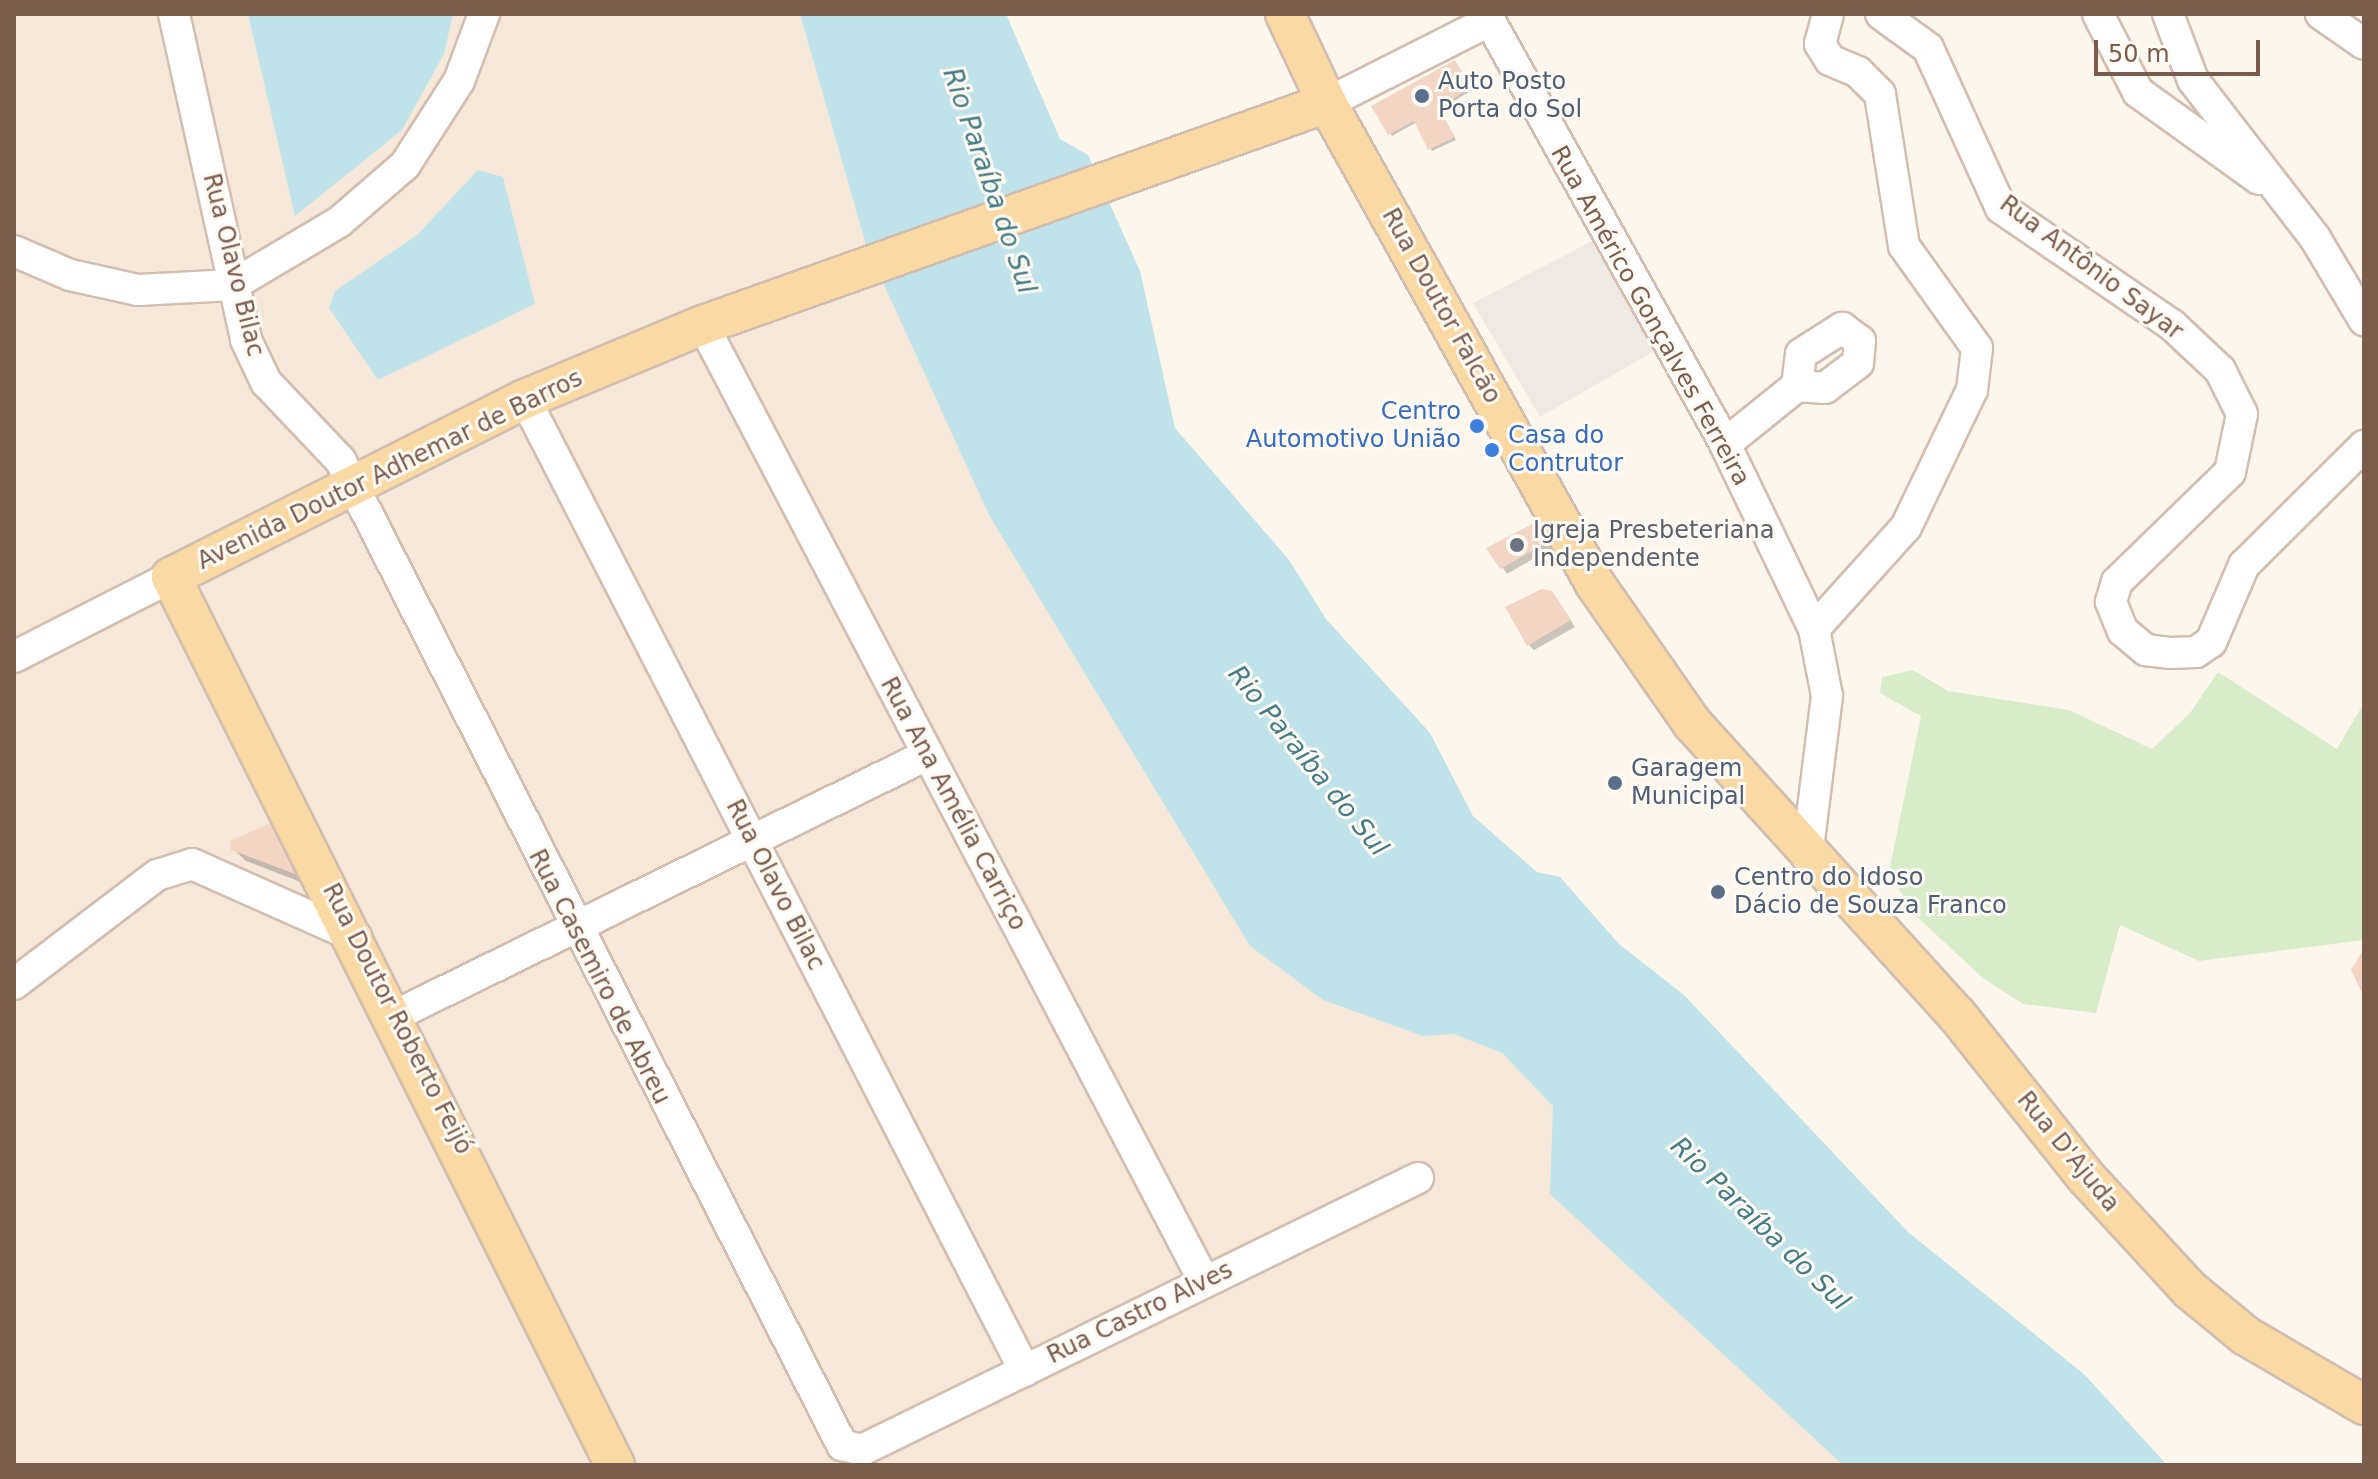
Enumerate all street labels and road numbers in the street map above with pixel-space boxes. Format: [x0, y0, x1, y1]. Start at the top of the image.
street label: Rua Américo Gonçalves Ferreira [1544, 141, 1756, 491]
street label: Rua Olavo Bilac [196, 170, 270, 360]
street label: Rua Antônio Sayar [1994, 190, 2188, 346]
street label: Rua Doutor Falcão [1375, 203, 1507, 409]
street label: Avenida Doutor Adhemar de Barros [193, 364, 587, 576]
street label: Rua Ana Amélia Carriço [874, 672, 1032, 936]
street label: Rua Olavo Bilac [720, 795, 830, 975]
street label: Rua Casemiro de Abreu [522, 845, 676, 1109]
street label: Rua Doutor Roberto Feijó [316, 879, 478, 1159]
street label: Rua D'Ajuda [2011, 1086, 2125, 1218]
street label: Rua Castro Alves [1043, 1256, 1237, 1370]

